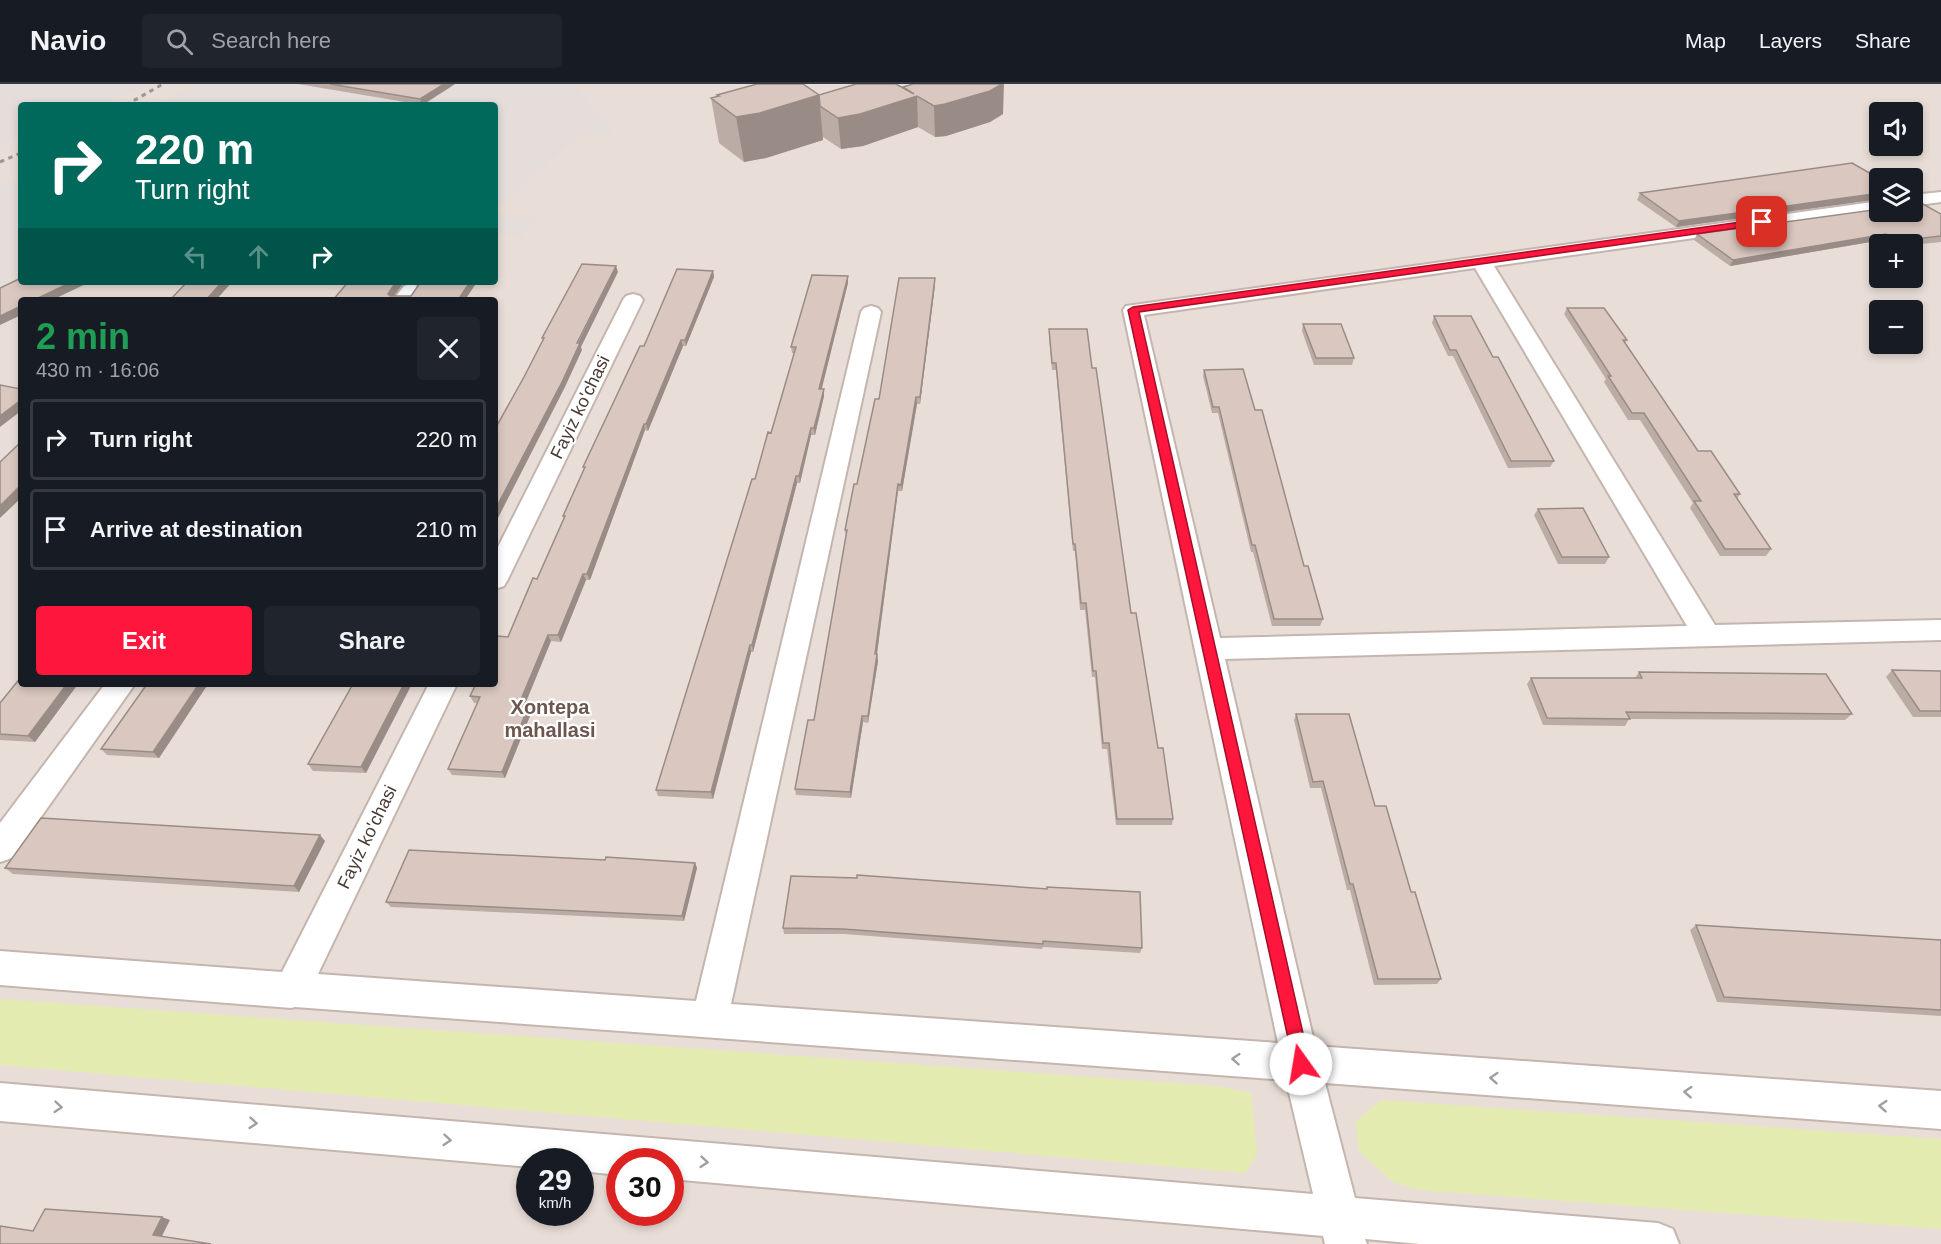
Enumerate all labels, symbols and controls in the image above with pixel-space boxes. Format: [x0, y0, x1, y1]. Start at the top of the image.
search box [142, 14, 562, 68]
text: Navio [30, 25, 106, 56]
icon: search [163, 25, 196, 58]
text: Search here [211, 28, 331, 53]
text: Map [1685, 29, 1726, 52]
text: Layers [1759, 29, 1822, 52]
text: Share [1855, 29, 1911, 52]
map controls [1869, 102, 1923, 354]
button: sound [1869, 102, 1923, 156]
icon: right [36, 126, 114, 204]
text: 220 m [135, 126, 254, 173]
button: layers [1869, 168, 1923, 222]
text: Turn right [135, 175, 250, 205]
pin [1736, 196, 1787, 247]
icon: arrive [1745, 205, 1778, 238]
button: + [1869, 234, 1923, 288]
icon: left [179, 240, 212, 273]
icon: ahead [242, 240, 275, 273]
icon: right [305, 240, 338, 273]
button: − [1869, 300, 1923, 354]
text: 2 min [36, 316, 130, 357]
button: close [417, 317, 480, 380]
street label: Fayiz ko'chasi [546, 352, 614, 462]
text: 430 m · 16:06 [36, 359, 159, 381]
icon: right [39, 423, 72, 456]
text: Turn right [90, 427, 192, 452]
text: 220 m [416, 427, 477, 452]
icon: arrive [39, 513, 72, 546]
text: Arrive at destination [90, 517, 303, 542]
text: 210 m [416, 517, 477, 542]
button: Exit [36, 606, 252, 675]
button: Share [264, 606, 480, 675]
district label: Xontepa mahallasi [504, 696, 596, 741]
street label: Fayiz ko'chasi [333, 782, 401, 892]
position arrow [1269, 1032, 1333, 1096]
one-way arrow [1232, 1053, 1241, 1066]
one-way arrow [1489, 1072, 1498, 1085]
one-way arrow [1684, 1086, 1693, 1099]
one-way arrow [54, 1100, 63, 1113]
one-way arrow [1878, 1100, 1887, 1113]
one-way arrow [248, 1117, 257, 1130]
one-way arrow [442, 1133, 451, 1146]
speed limit sign: 30 [606, 1148, 684, 1226]
one-way arrow [699, 1155, 708, 1168]
text: 29 [538, 1163, 572, 1196]
text: km/h [539, 1194, 571, 1211]

